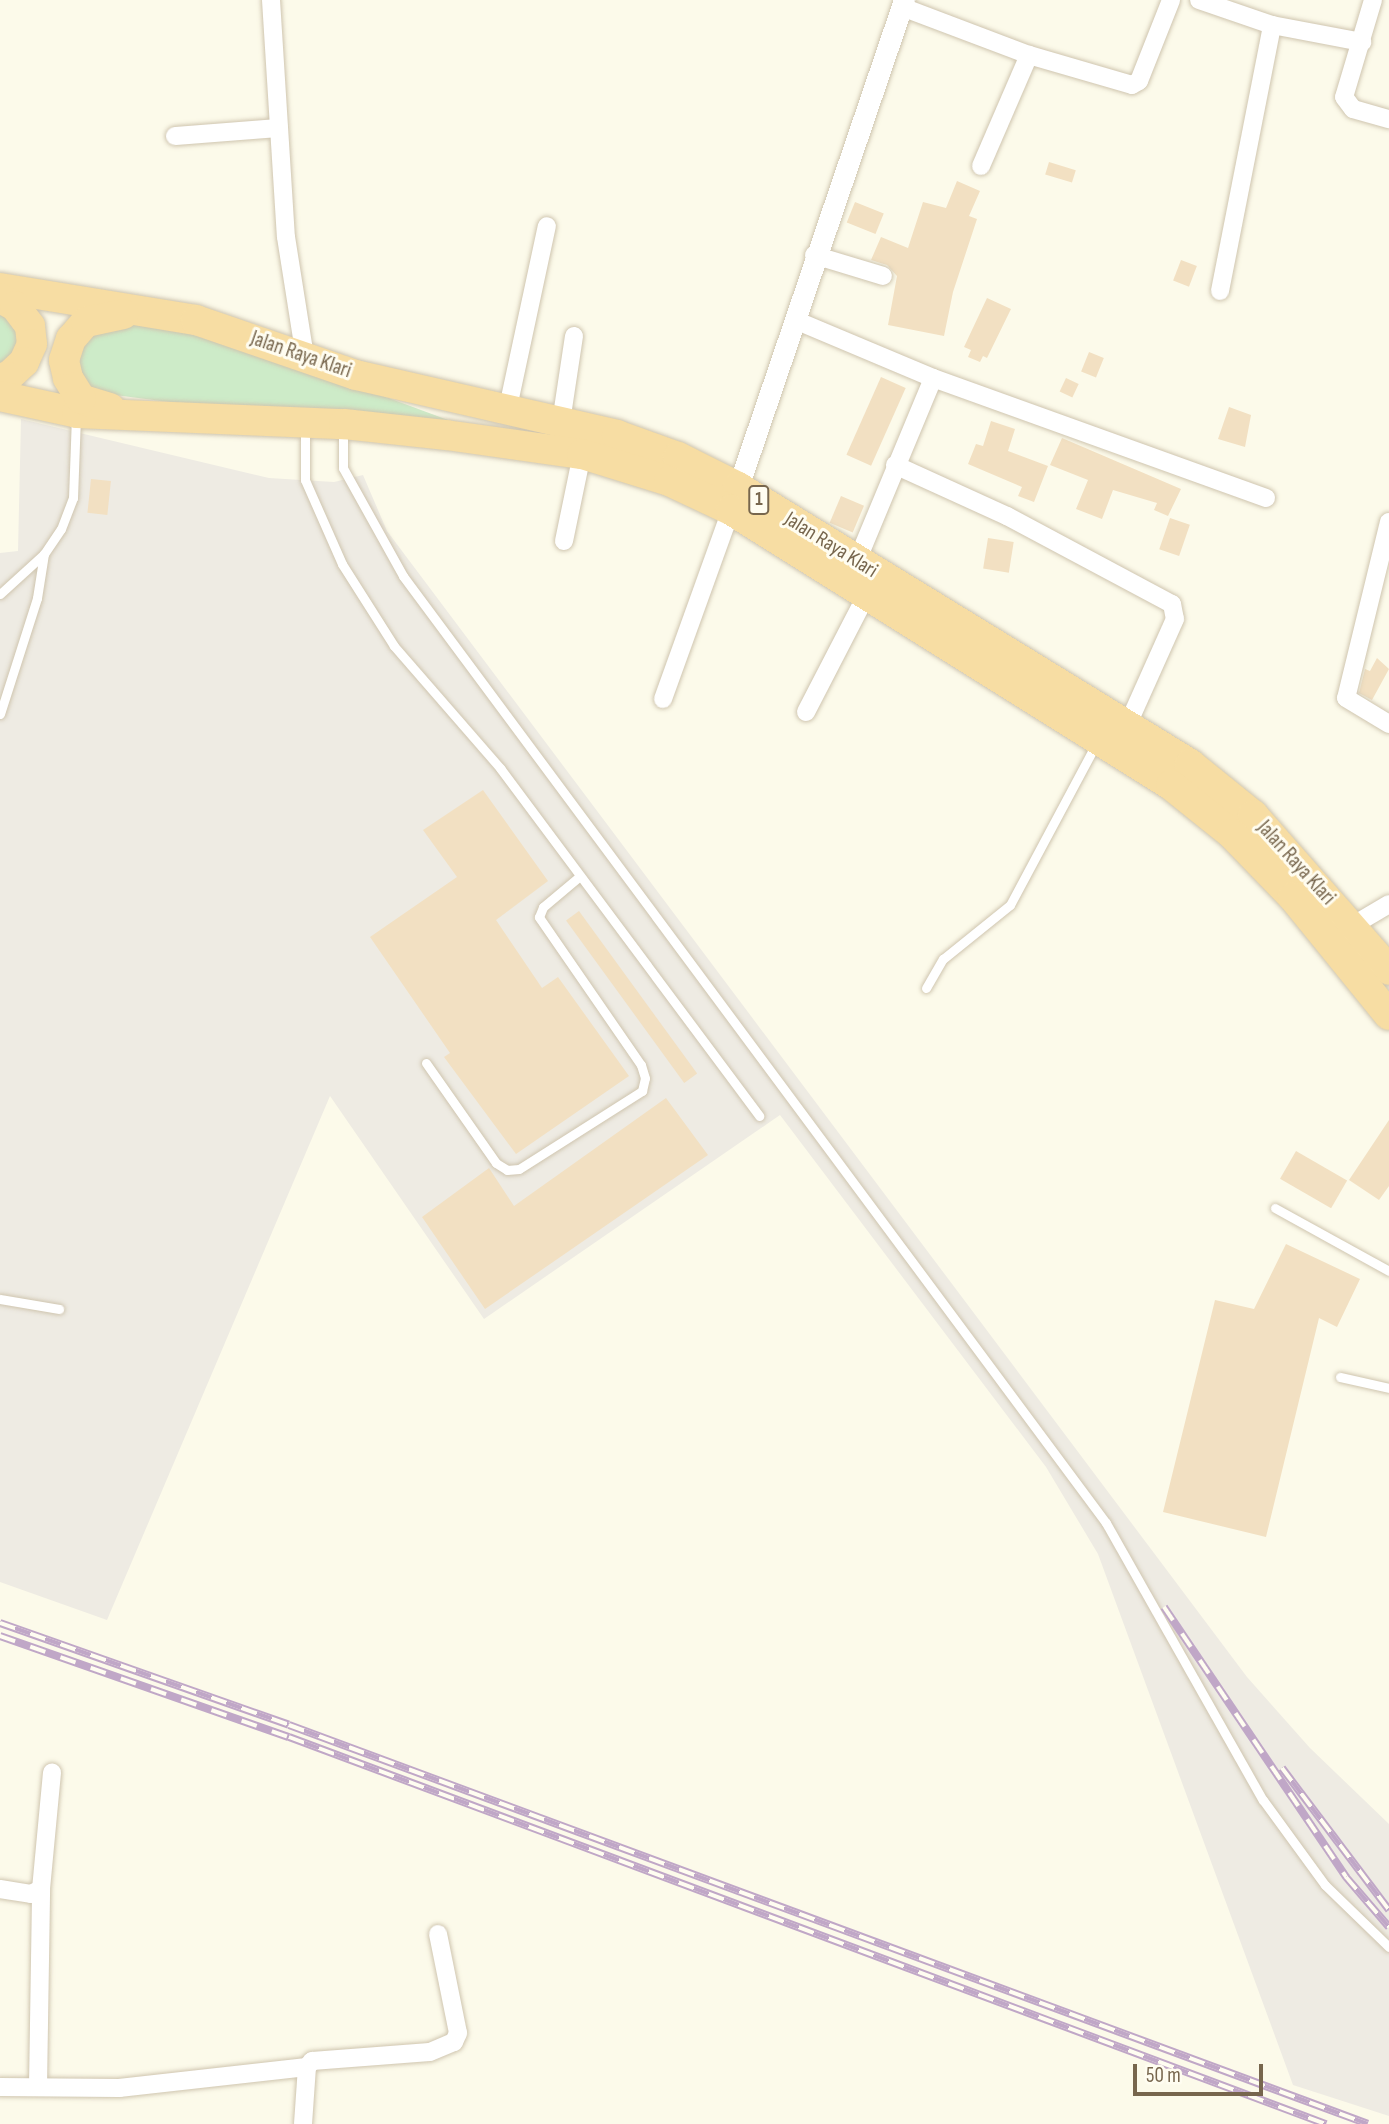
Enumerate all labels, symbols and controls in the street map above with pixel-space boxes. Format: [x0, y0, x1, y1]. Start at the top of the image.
street label: Jalan Raya Klari [247, 326, 355, 384]
road number: 1 [747, 485, 771, 516]
street label: Jalan Raya Klari [780, 507, 882, 583]
street label: Jalan Raya Klari [1252, 816, 1340, 910]
scale bar [1137, 2050, 1266, 2094]
text: 50 m [1146, 2063, 1181, 2088]

